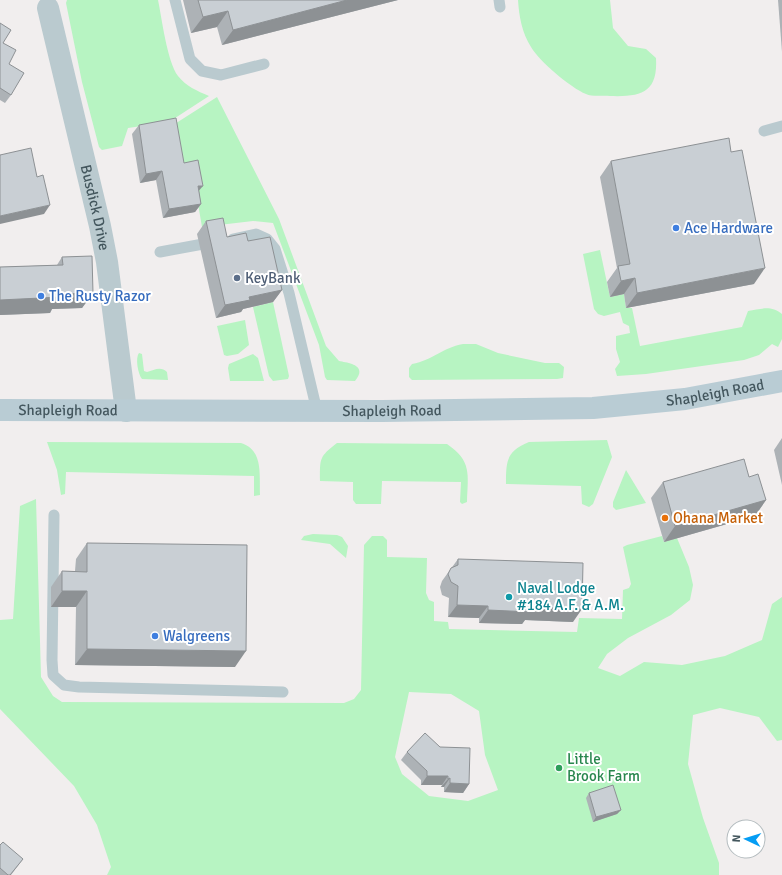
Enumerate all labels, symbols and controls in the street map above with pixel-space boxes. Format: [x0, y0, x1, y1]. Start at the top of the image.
street label: Busdick Drive [77, 163, 114, 252]
place label: Ace Hardware [684, 219, 773, 237]
marker: Ace Hardware [671, 223, 681, 233]
place label: KeyBank [245, 269, 301, 287]
marker: KeyBank [232, 273, 242, 283]
place label: The Rusty Razor [49, 287, 151, 305]
marker: The Rusty Razor [36, 291, 46, 301]
street label: Shapleigh Road [665, 375, 766, 410]
street label: Shapleigh Road [18, 401, 118, 419]
street label: Shapleigh Road [342, 401, 442, 420]
place label: Ohana Market [673, 509, 763, 527]
marker: Ohana Market [660, 513, 670, 523]
place label: Naval Lodge #184 A.F. & A.M. [517, 579, 624, 614]
marker: Naval Lodge #184 A.F. & A.M. [504, 592, 514, 602]
place label: Walgreens [163, 627, 230, 645]
marker: Walgreens [150, 631, 160, 641]
place label: Little Brook Farm [567, 750, 640, 785]
marker: Little Brook Farm [554, 763, 564, 773]
north arrow [726, 819, 766, 859]
text: N [730, 834, 743, 843]

